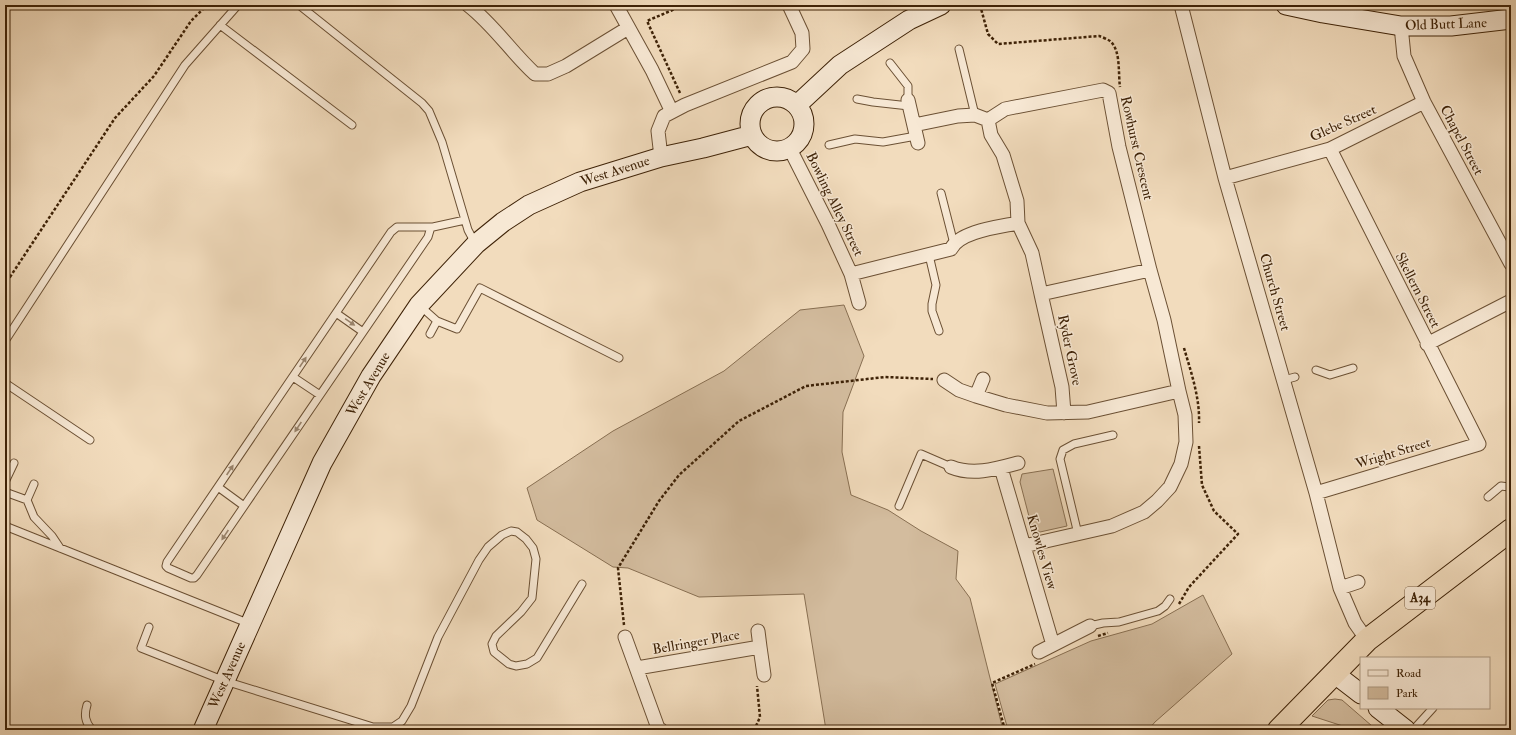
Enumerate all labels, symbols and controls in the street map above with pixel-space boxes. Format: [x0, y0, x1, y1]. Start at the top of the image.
street label: Old Butt Lane [1405, 14, 1487, 34]
street label: Rowhurst Crescent [1117, 94, 1157, 202]
street label: Glebe Street [1307, 101, 1379, 145]
street label: Chapel Street [1436, 102, 1488, 179]
street label: Bowling Alley Street [802, 149, 868, 260]
street label: West Avenue [577, 152, 652, 190]
street label: Skellern Street [1392, 250, 1444, 331]
street label: Church Street [1256, 251, 1294, 333]
street label: Ryder Grove [1053, 313, 1086, 387]
one-way arrow [344, 318, 355, 326]
street label: West Avenue [342, 349, 394, 420]
one-way arrow [299, 357, 307, 367]
one-way arrow [294, 422, 302, 433]
street label: Wright Street [1353, 433, 1433, 473]
one-way arrow [226, 464, 234, 475]
street label: Knowles View [1023, 512, 1061, 592]
one-way arrow [221, 529, 228, 540]
road number: A34 [1405, 587, 1435, 609]
street label: Bellringer Place [651, 626, 741, 658]
street label: West Avenue [204, 639, 249, 712]
legend [1360, 657, 1490, 709]
text: Road [1396, 666, 1421, 681]
text: Park [1396, 686, 1418, 701]

